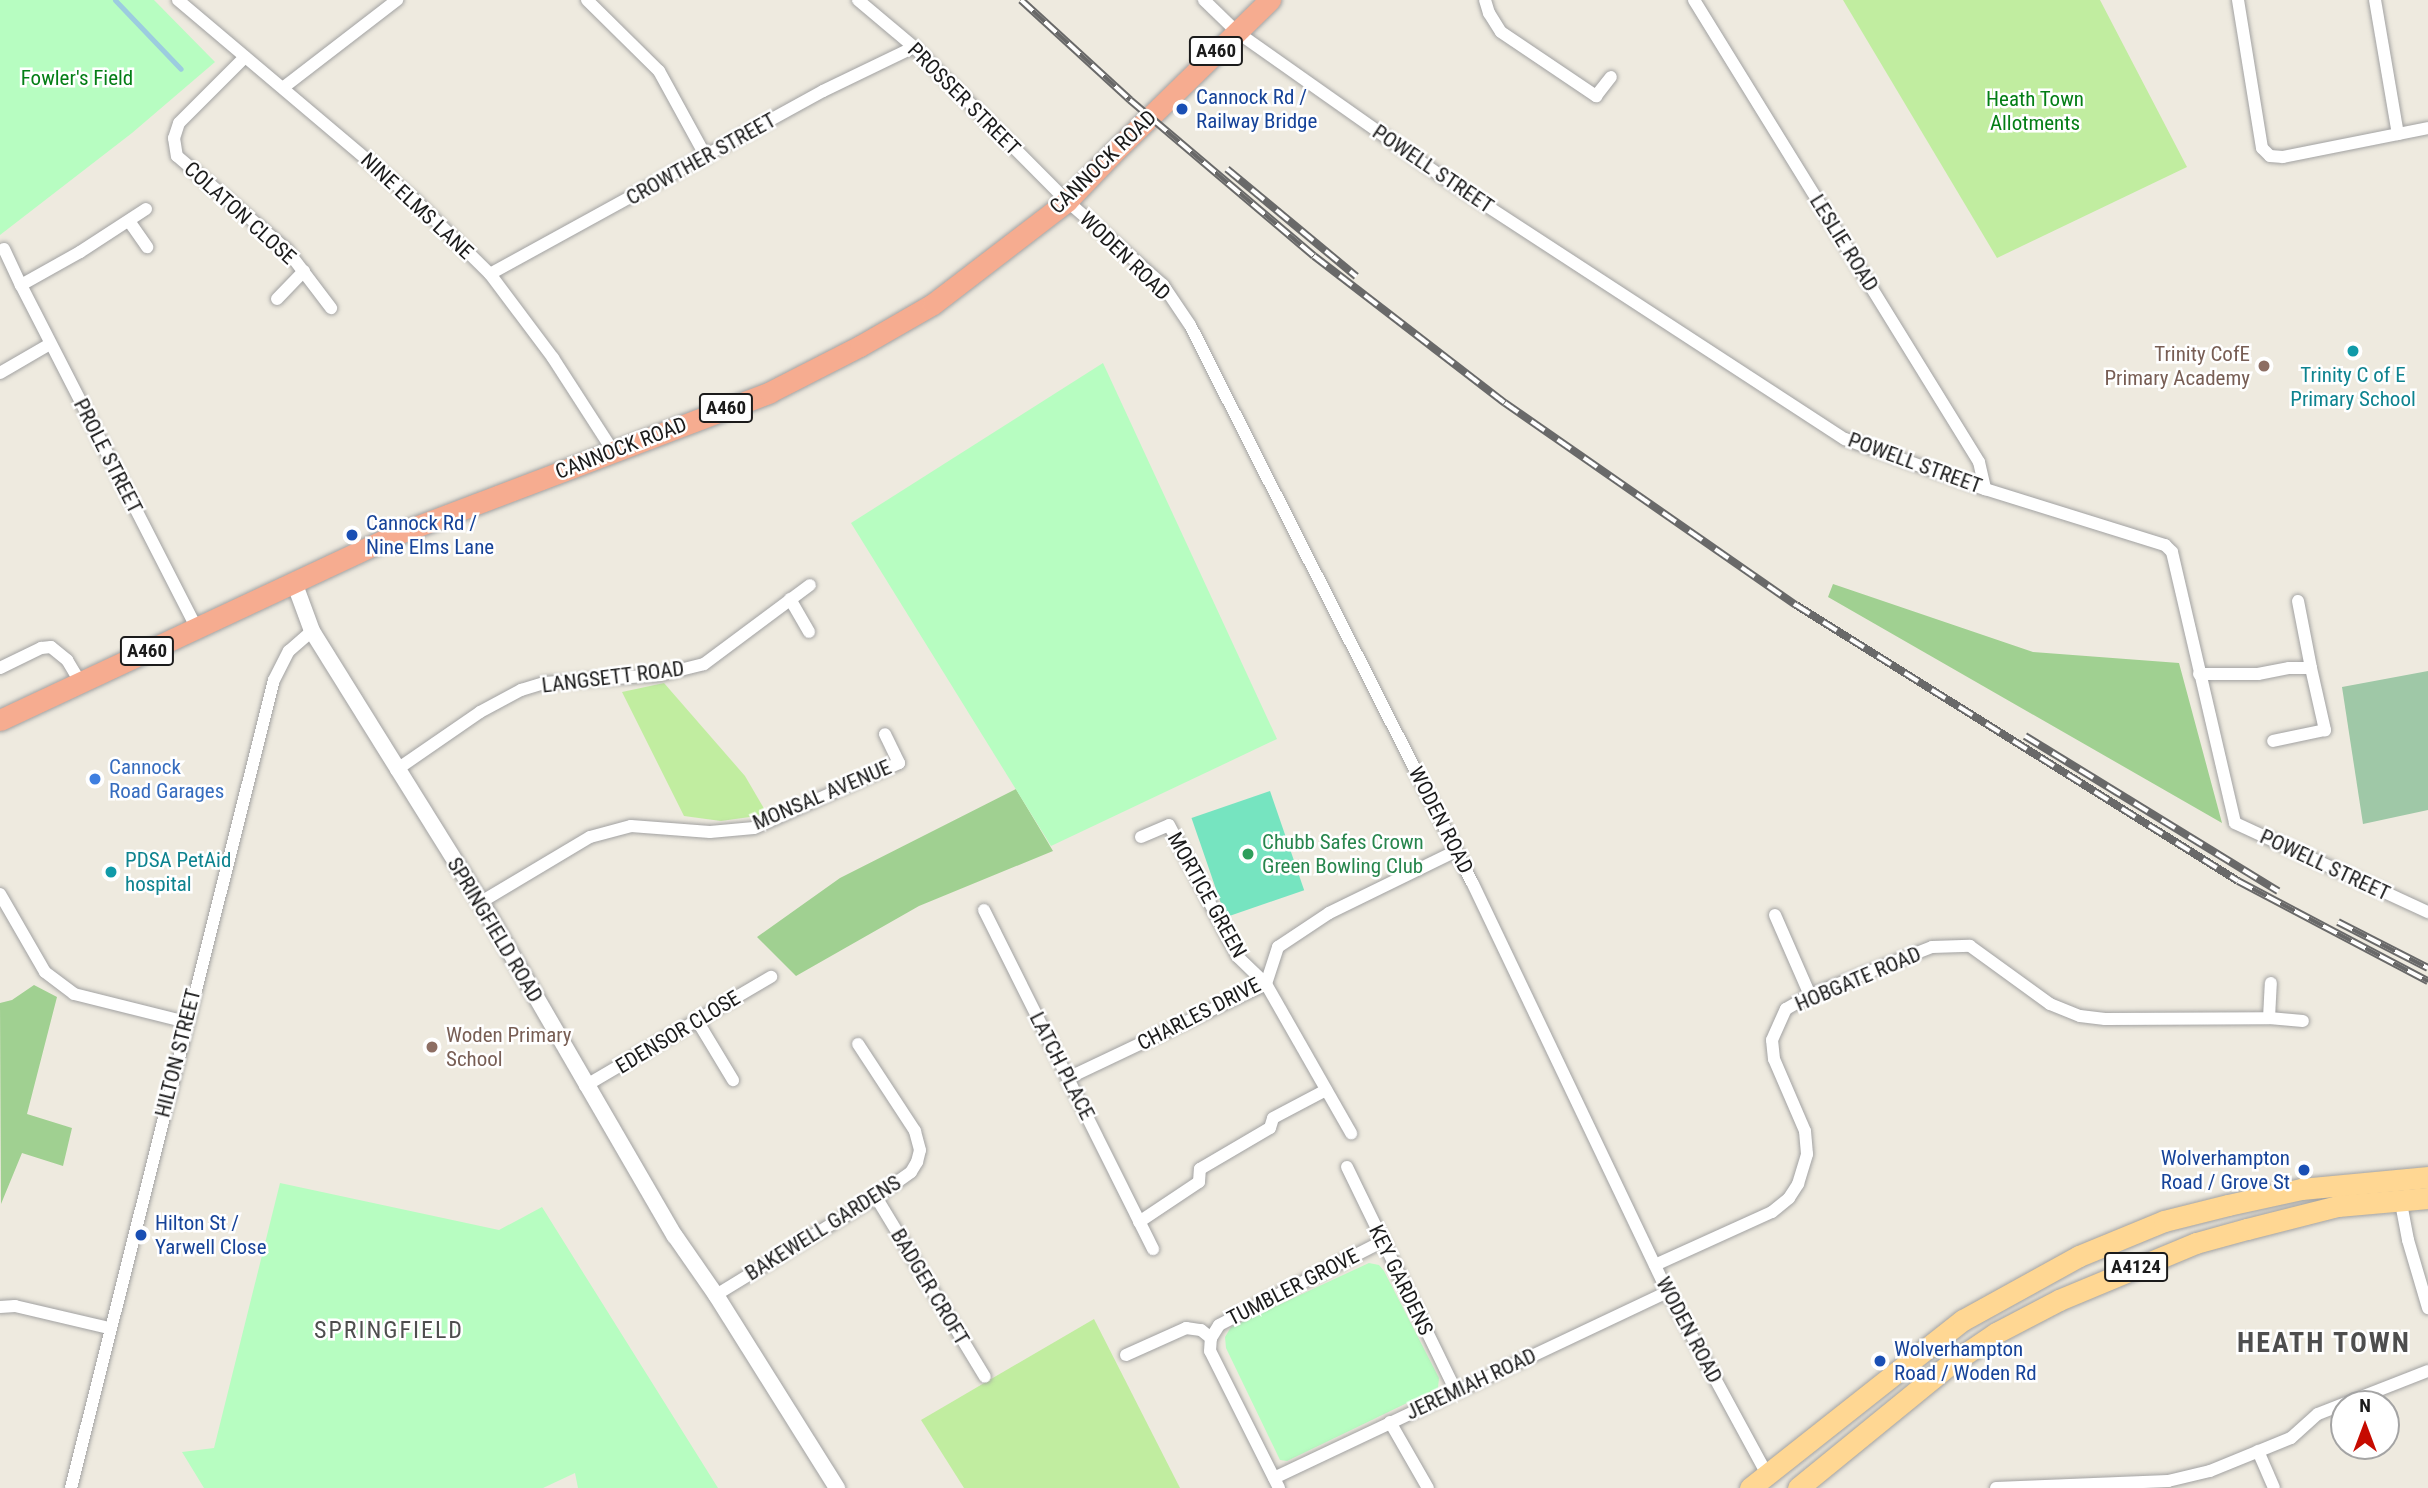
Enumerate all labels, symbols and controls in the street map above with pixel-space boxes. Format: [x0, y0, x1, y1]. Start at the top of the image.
road number: A460 [1188, 36, 1244, 66]
street label: PROSSER STREET [903, 38, 1025, 160]
park label: Fowler's Field [21, 65, 133, 91]
place label: Cannock Rd / Railway Bridge [1196, 84, 1317, 134]
park label: Heath Town Allotments [1986, 86, 2084, 136]
marker: Cannock Rd / Railway Bridge [1174, 101, 1190, 117]
street label: CANNOCK ROAD [1044, 105, 1162, 219]
street label: CROWTHER STREET [622, 107, 780, 211]
street label: POWELL STREET [1368, 119, 1498, 219]
street label: NINE ELMS LANE [356, 148, 478, 264]
street label: COLATON CLOSE [179, 156, 301, 270]
street label: LESLIE ROAD [1804, 190, 1884, 296]
street label: WODEN ROAD [1074, 206, 1176, 306]
place label: Trinity CofE Primary Academy [2104, 341, 2250, 391]
marker: Trinity C of E Primary School [2345, 343, 2361, 359]
marker: Trinity CofE Primary Academy [2256, 358, 2272, 374]
place label: Trinity C of E Primary School [2290, 362, 2416, 412]
road number: A460 [698, 392, 754, 424]
street label: PROLE STREET [68, 394, 148, 518]
street label: CANNOCK ROAD [552, 411, 690, 485]
street label: POWELL STREET [1845, 427, 1985, 499]
place label: Cannock Rd / Nine Elms Lane [366, 510, 494, 560]
marker: Cannock Rd / Nine Elms Lane [344, 527, 360, 543]
road number: A460 [119, 636, 175, 666]
street label: LANGSETT ROAD [540, 656, 686, 698]
place label: Cannock Road Garages [109, 754, 224, 804]
street label: MONSAL AVENUE [749, 754, 895, 836]
street label: WODEN ROAD [1403, 762, 1479, 878]
marker: Cannock Road Garages [87, 771, 103, 787]
street label: POWELL STREET [2256, 824, 2394, 906]
street label: MORTICE GREEN [1162, 828, 1252, 962]
place label: Chubb Safes Crown Green Bowling Club [1262, 829, 1424, 879]
marker: Chubb Safes Crown Green Bowling Club [1240, 846, 1256, 862]
place label: PDSA PetAid hospital [125, 847, 231, 897]
street label: SPRINGFIELD ROAD [442, 853, 548, 1007]
marker: PDSA PetAid hospital [103, 864, 119, 880]
street label: HOBGATE ROAD [1791, 941, 1925, 1017]
street label: CHARLES DRIVE [1133, 972, 1265, 1056]
street label: EDENSOR CLOSE [611, 985, 745, 1079]
street label: HILTON STREET [150, 986, 206, 1120]
street label: LATCH PLACE [1024, 1008, 1100, 1124]
place label: Woden Primary School [446, 1022, 572, 1072]
marker: Woden Primary School [424, 1039, 440, 1055]
place label: Wolverhampton Road / Grove St [2161, 1145, 2290, 1195]
marker: Wolverhampton Road / Grove St [2296, 1162, 2312, 1178]
street label: BAKEWELL GARDENS [741, 1170, 905, 1286]
place label: Hilton St / Yarwell Close [155, 1210, 267, 1260]
street label: KEY GARDENS [1363, 1221, 1439, 1339]
street label: BADGER CROFT [885, 1224, 975, 1350]
marker: Hilton St / Yarwell Close [133, 1227, 149, 1243]
street label: TUMBLER GROVE [1223, 1243, 1363, 1331]
road number: A4124 [2103, 1252, 2169, 1282]
street label: WODEN ROAD [1651, 1273, 1727, 1387]
district label: SPRINGFIELD [315, 1317, 463, 1345]
district label: HEATH TOWN [2238, 1326, 2410, 1360]
place label: Wolverhampton Road / Woden Rd [1894, 1336, 2037, 1386]
street label: JEREMIAH ROAD [1402, 1343, 1540, 1425]
marker: Wolverhampton Road / Woden Rd [1872, 1353, 1888, 1369]
north arrow [2330, 1390, 2400, 1460]
text: N [2359, 1394, 2371, 1417]

